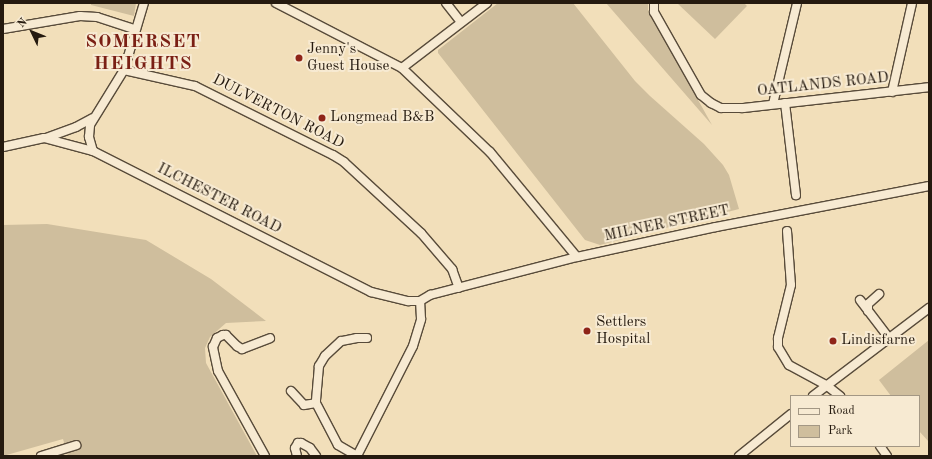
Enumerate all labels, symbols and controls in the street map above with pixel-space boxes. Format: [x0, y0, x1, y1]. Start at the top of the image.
north arrow [12, 12, 52, 52]
text: N [16, 17, 30, 30]
district label: SOMERSET HEIGHTS [85, 32, 201, 76]
place label: Jenny's Guest House [307, 40, 389, 75]
marker: Jenny's Guest House [294, 53, 304, 63]
street label: OATLANDS ROAD [756, 69, 890, 101]
street label: DULVERTON ROAD [209, 71, 347, 153]
place label: Longmead B&B [330, 109, 434, 127]
marker: Longmead B&B [317, 113, 327, 123]
street label: ILCHESTER ROAD [154, 160, 284, 238]
street label: MILNER STREET [603, 202, 731, 246]
place label: Settlers Hospital [596, 313, 650, 348]
marker: Settlers Hospital [581, 325, 593, 337]
place label: Lindisfarne [841, 332, 915, 350]
marker: Lindisfarne [828, 336, 838, 346]
legend [790, 395, 920, 447]
text: Road [828, 405, 855, 417]
text: Park [828, 425, 853, 437]

